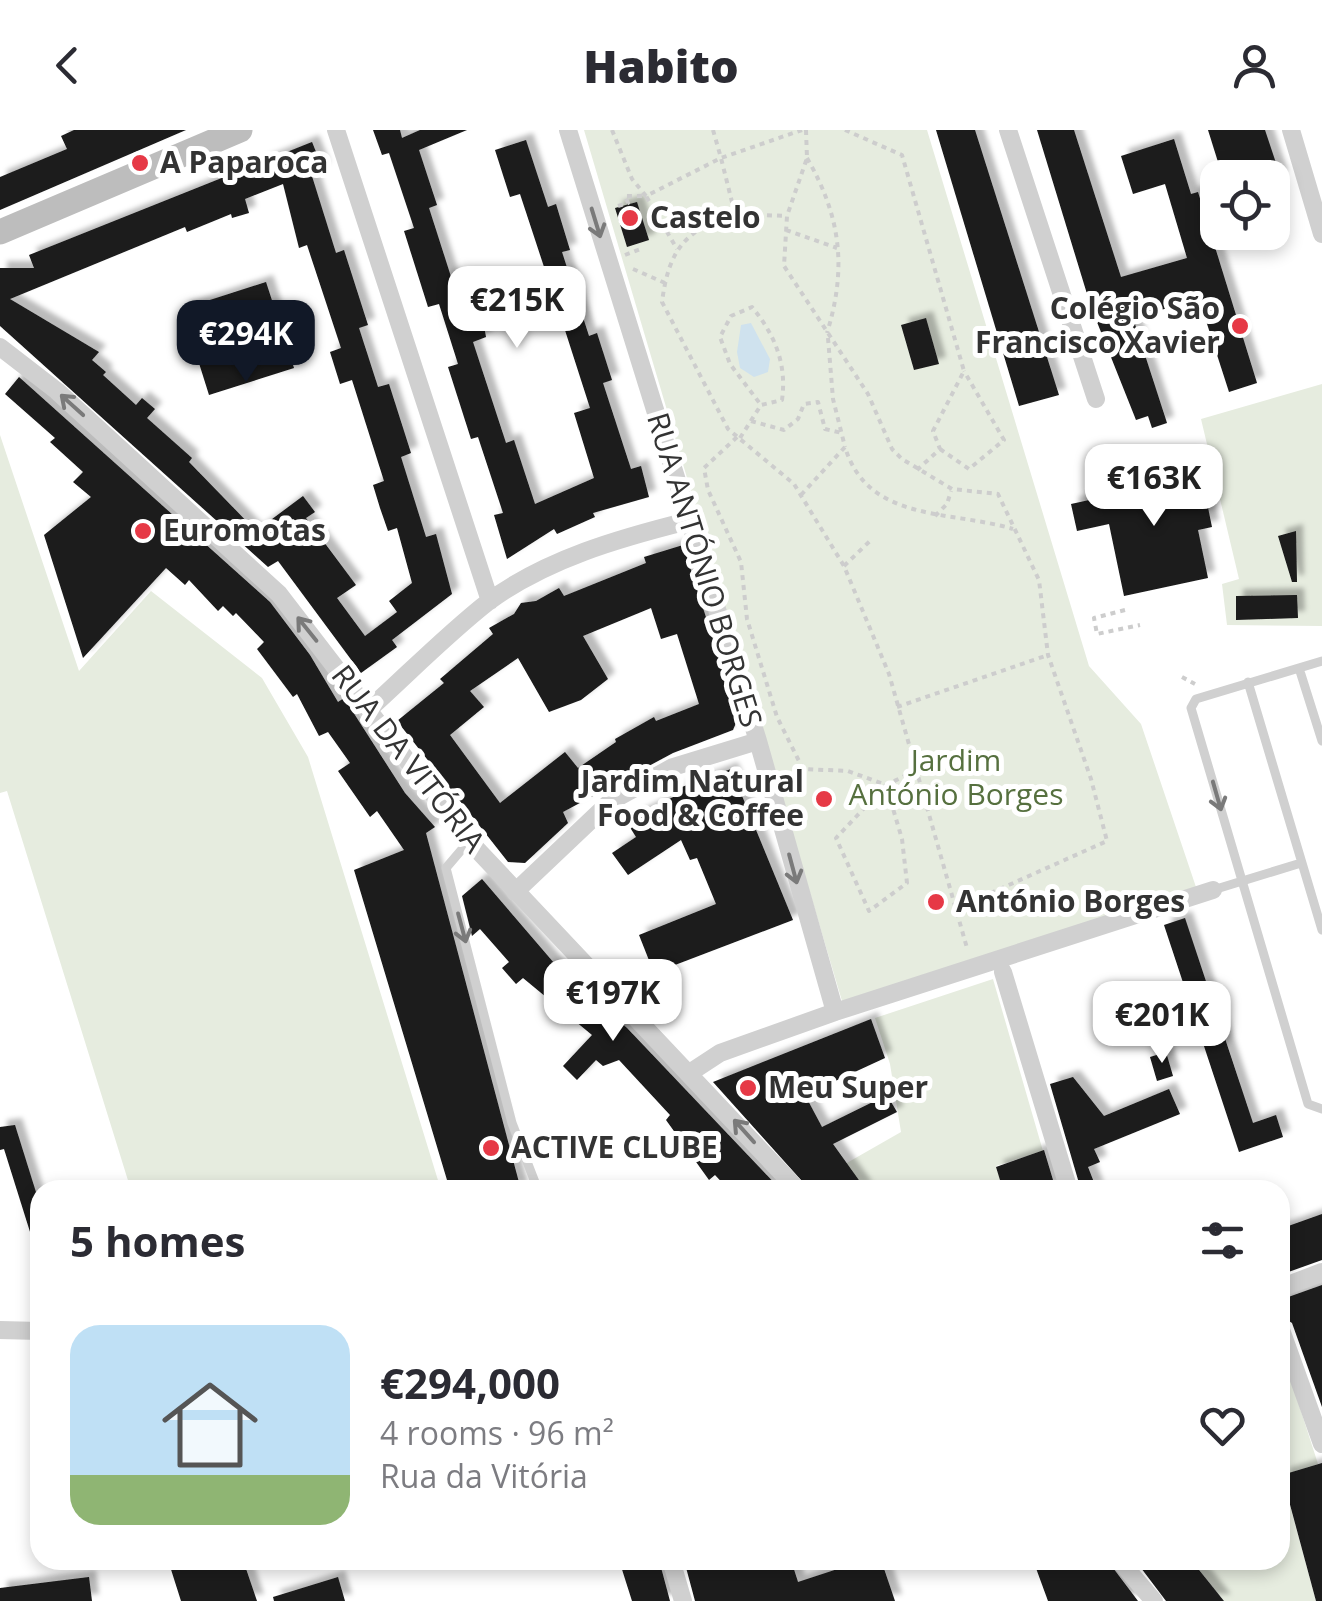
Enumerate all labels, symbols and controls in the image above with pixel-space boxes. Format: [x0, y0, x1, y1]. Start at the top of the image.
text: Habito [583, 35, 739, 96]
icon: back [40, 38, 95, 93]
icon: person [1227, 38, 1282, 93]
place label: A Paparoca [160, 141, 328, 182]
marker: A Paparoca [129, 152, 151, 174]
map controls [1200, 160, 1290, 250]
button: locate [1200, 160, 1290, 250]
place label: Castelo [650, 196, 761, 237]
one-way arrow [589, 207, 607, 238]
marker: Castelo [619, 207, 641, 229]
pin: €215K [447, 266, 587, 351]
text: €215K [470, 277, 564, 320]
place label: Colégio São Francisco Xavier [975, 287, 1220, 362]
pin: €294K [176, 300, 316, 385]
text: €294K [199, 311, 293, 354]
marker: Colégio São Francisco Xavier [1229, 315, 1251, 337]
one-way arrow [60, 393, 85, 416]
street label: RUA ANTÓNIO BORGES [638, 407, 773, 732]
pin: €163K [1084, 444, 1224, 529]
text: €163K [1107, 455, 1201, 498]
place label: Euromotas [163, 509, 326, 550]
marker: Euromotas [132, 520, 154, 542]
one-way arrow [296, 616, 318, 642]
street label: RUA DA VITÓRIA [323, 656, 495, 860]
park label: Jardim António Borges [848, 739, 1064, 814]
place label: Jardim Natural Food & Coffee [578, 760, 804, 835]
one-way arrow [1209, 780, 1227, 811]
marker: Jardim Natural Food & Coffee [813, 788, 835, 810]
one-way arrow [784, 853, 803, 884]
place label: António Borges [956, 880, 1185, 921]
marker: António Borges [925, 891, 947, 913]
one-way arrow [453, 912, 472, 943]
pin: €197K [543, 959, 683, 1044]
text: €197K [566, 970, 660, 1013]
pin: €201K [1092, 981, 1232, 1066]
text: €201K [1115, 992, 1209, 1035]
place label: Meu Super [768, 1066, 928, 1107]
marker: Meu Super [737, 1077, 759, 1099]
one-way arrow [733, 1119, 756, 1144]
place label: ACTIVE CLUBE [511, 1126, 718, 1167]
marker: ACTIVE CLUBE [480, 1137, 502, 1159]
text: 5 homes [70, 1212, 245, 1269]
icon: filters [1195, 1213, 1250, 1268]
text: €294,000 [380, 1354, 560, 1411]
icon: home [150, 1365, 270, 1485]
icon: heart [1195, 1398, 1250, 1453]
text: 4 rooms · 96 m² [380, 1411, 614, 1454]
text: Rua da Vitória [380, 1454, 588, 1497]

